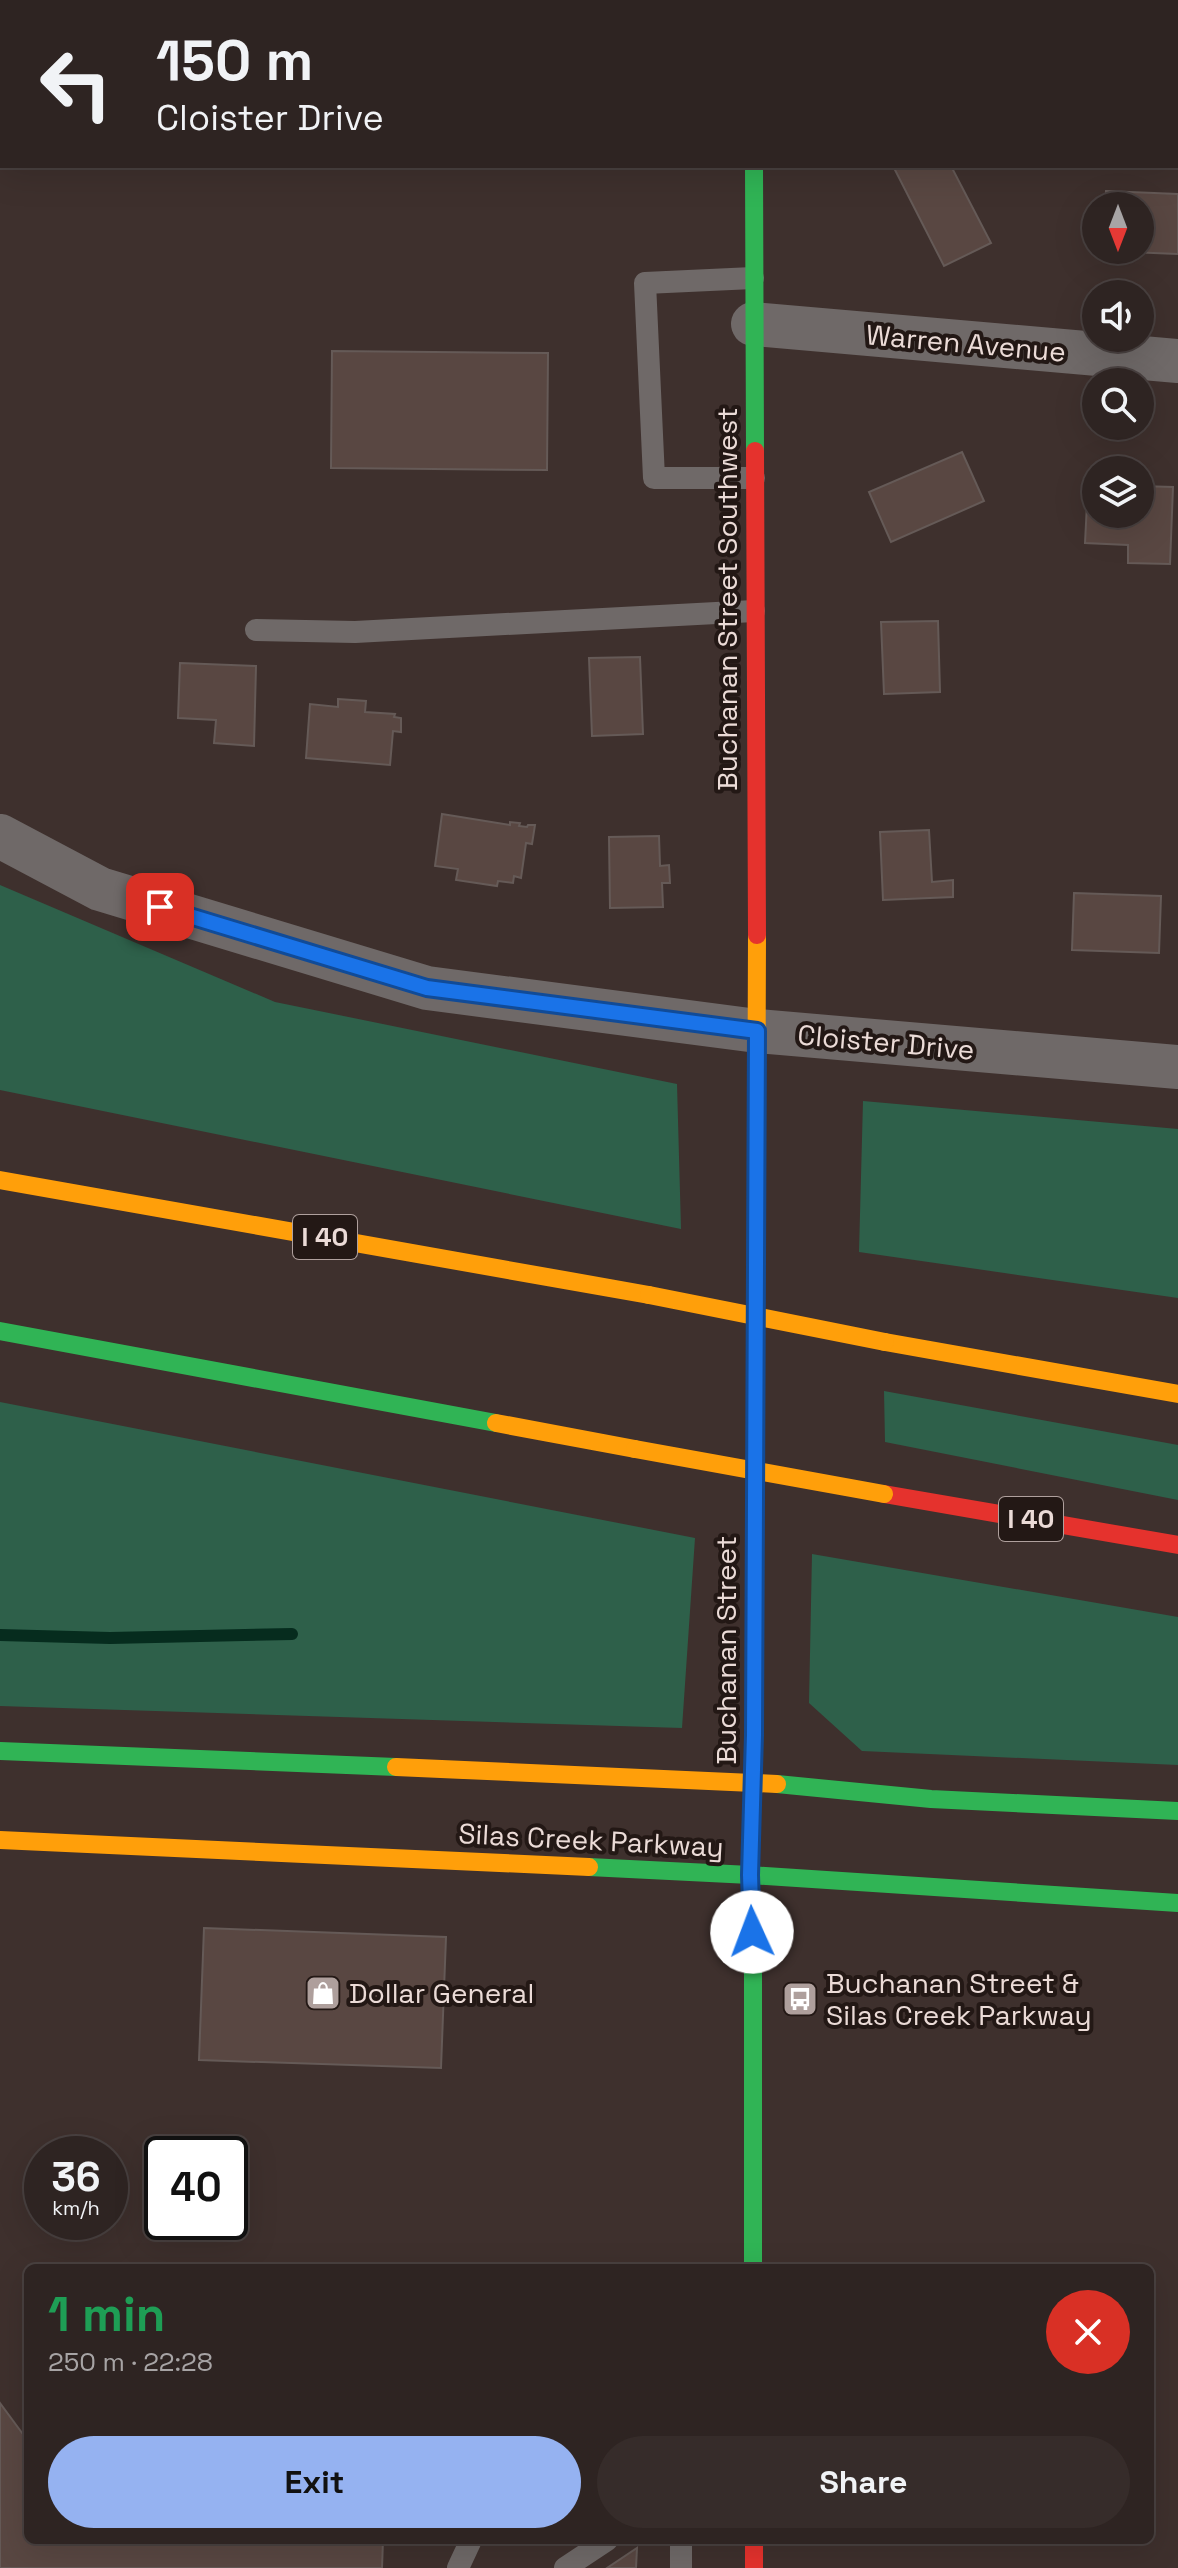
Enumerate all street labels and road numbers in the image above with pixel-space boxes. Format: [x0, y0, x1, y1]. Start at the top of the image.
street label: Warren Avenue [865, 316, 1067, 370]
street label: Buchanan Street Southwest [709, 407, 745, 791]
street label: Cloister Drive [796, 1016, 976, 1068]
road number: I 40 [293, 1215, 357, 1259]
road number: I 40 [999, 1497, 1063, 1541]
street label: Buchanan Street [708, 1536, 744, 1764]
street label: Silas Creek Parkway [457, 1815, 725, 1865]

